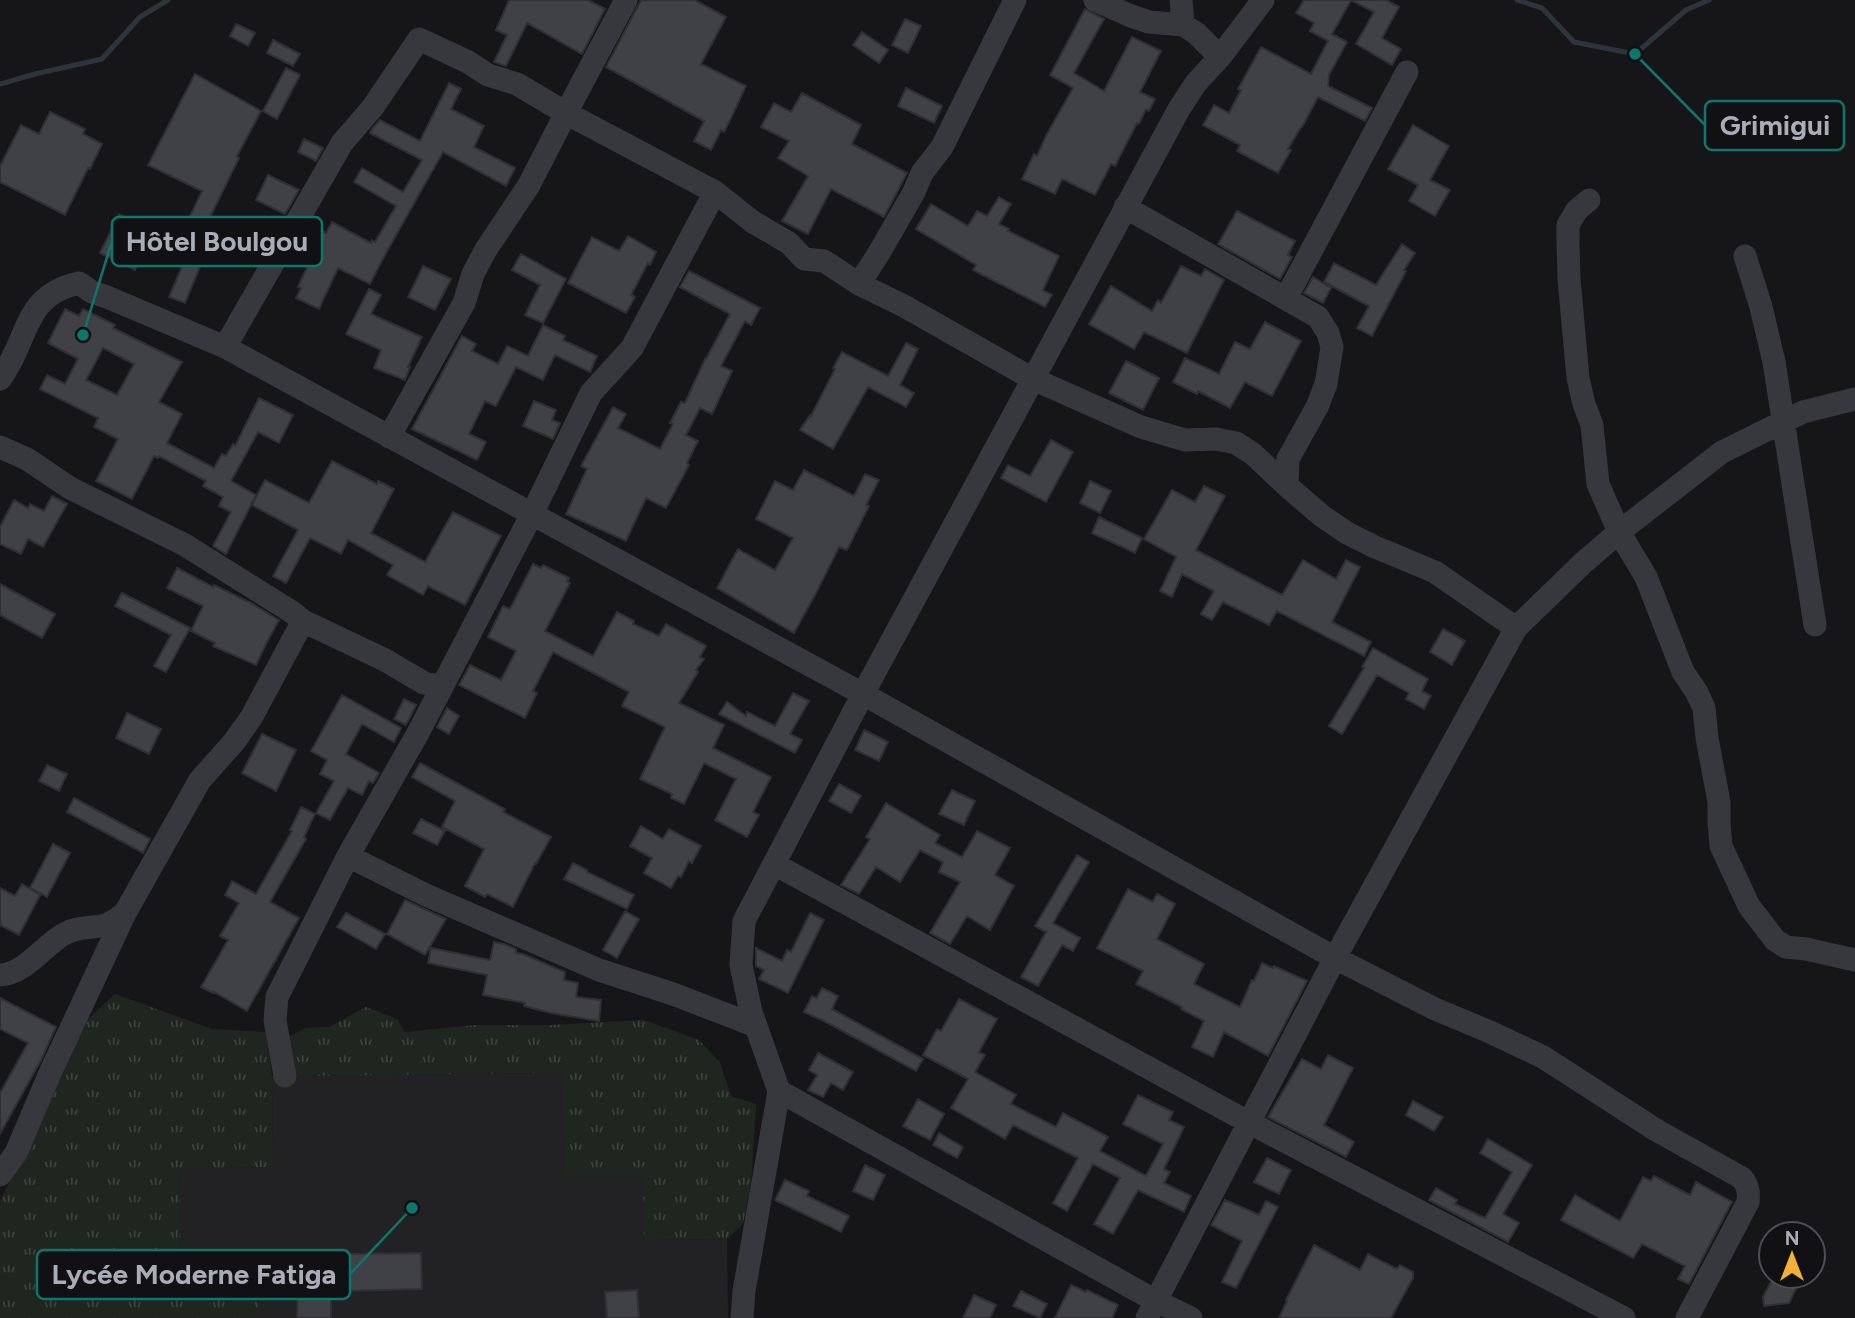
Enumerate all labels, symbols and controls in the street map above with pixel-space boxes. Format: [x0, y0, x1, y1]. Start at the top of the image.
callout: Grimigui [1705, 101, 1844, 150]
text: Grimigui [1720, 108, 1830, 142]
callout: Hôtel Boulgou [112, 217, 322, 266]
text: Hôtel Boulgou [126, 224, 308, 258]
north arrow [1757, 1220, 1827, 1290]
text: N [1785, 1227, 1799, 1250]
callout: Lycée Moderne Fatiga [37, 1250, 350, 1299]
text: Lycée Moderne Fatiga [52, 1257, 336, 1291]

